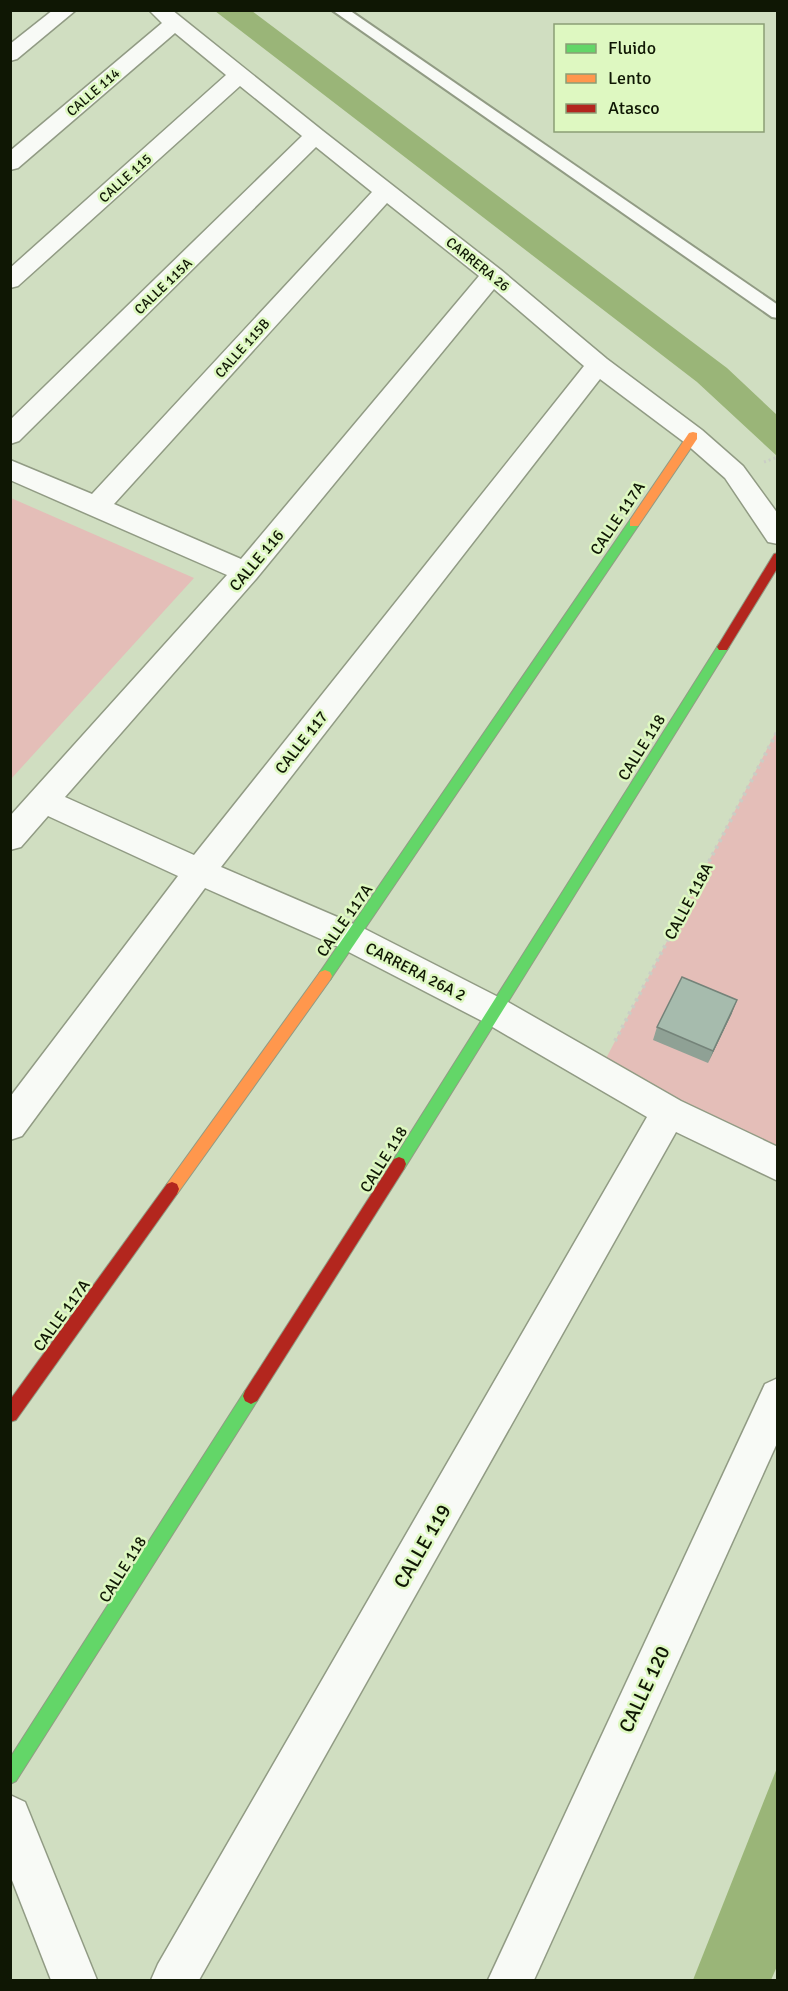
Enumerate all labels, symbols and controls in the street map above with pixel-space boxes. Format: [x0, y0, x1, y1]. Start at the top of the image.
legend [554, 24, 764, 132]
text: Fluido [608, 37, 656, 59]
street label: CALLE 114 [63, 64, 124, 120]
text: Lento [608, 67, 651, 89]
text: Atasco [608, 97, 660, 119]
street label: CALLE 115 [95, 150, 155, 206]
street label: CARRERA 26 [442, 234, 513, 295]
street label: CALLE 115A [131, 254, 196, 318]
street label: CALLE 115B [211, 315, 273, 381]
street label: CALLE 117A [586, 478, 650, 559]
street label: CALLE 116 [225, 526, 288, 596]
street label: CALLE 117 [271, 707, 333, 778]
street label: CALLE 118 [614, 711, 670, 784]
street label: CALLE 118A [660, 859, 718, 943]
street label: CALLE 117A [313, 880, 377, 961]
street label: CARRERA 26A 2 [362, 938, 469, 1006]
street label: CALLE 118 [356, 1123, 412, 1196]
street label: CALLE 117A [29, 1276, 95, 1355]
street label: CALLE 119 [388, 1500, 456, 1593]
street label: CALLE 118 [95, 1533, 151, 1606]
street label: CALLE 120 [613, 1642, 675, 1737]

